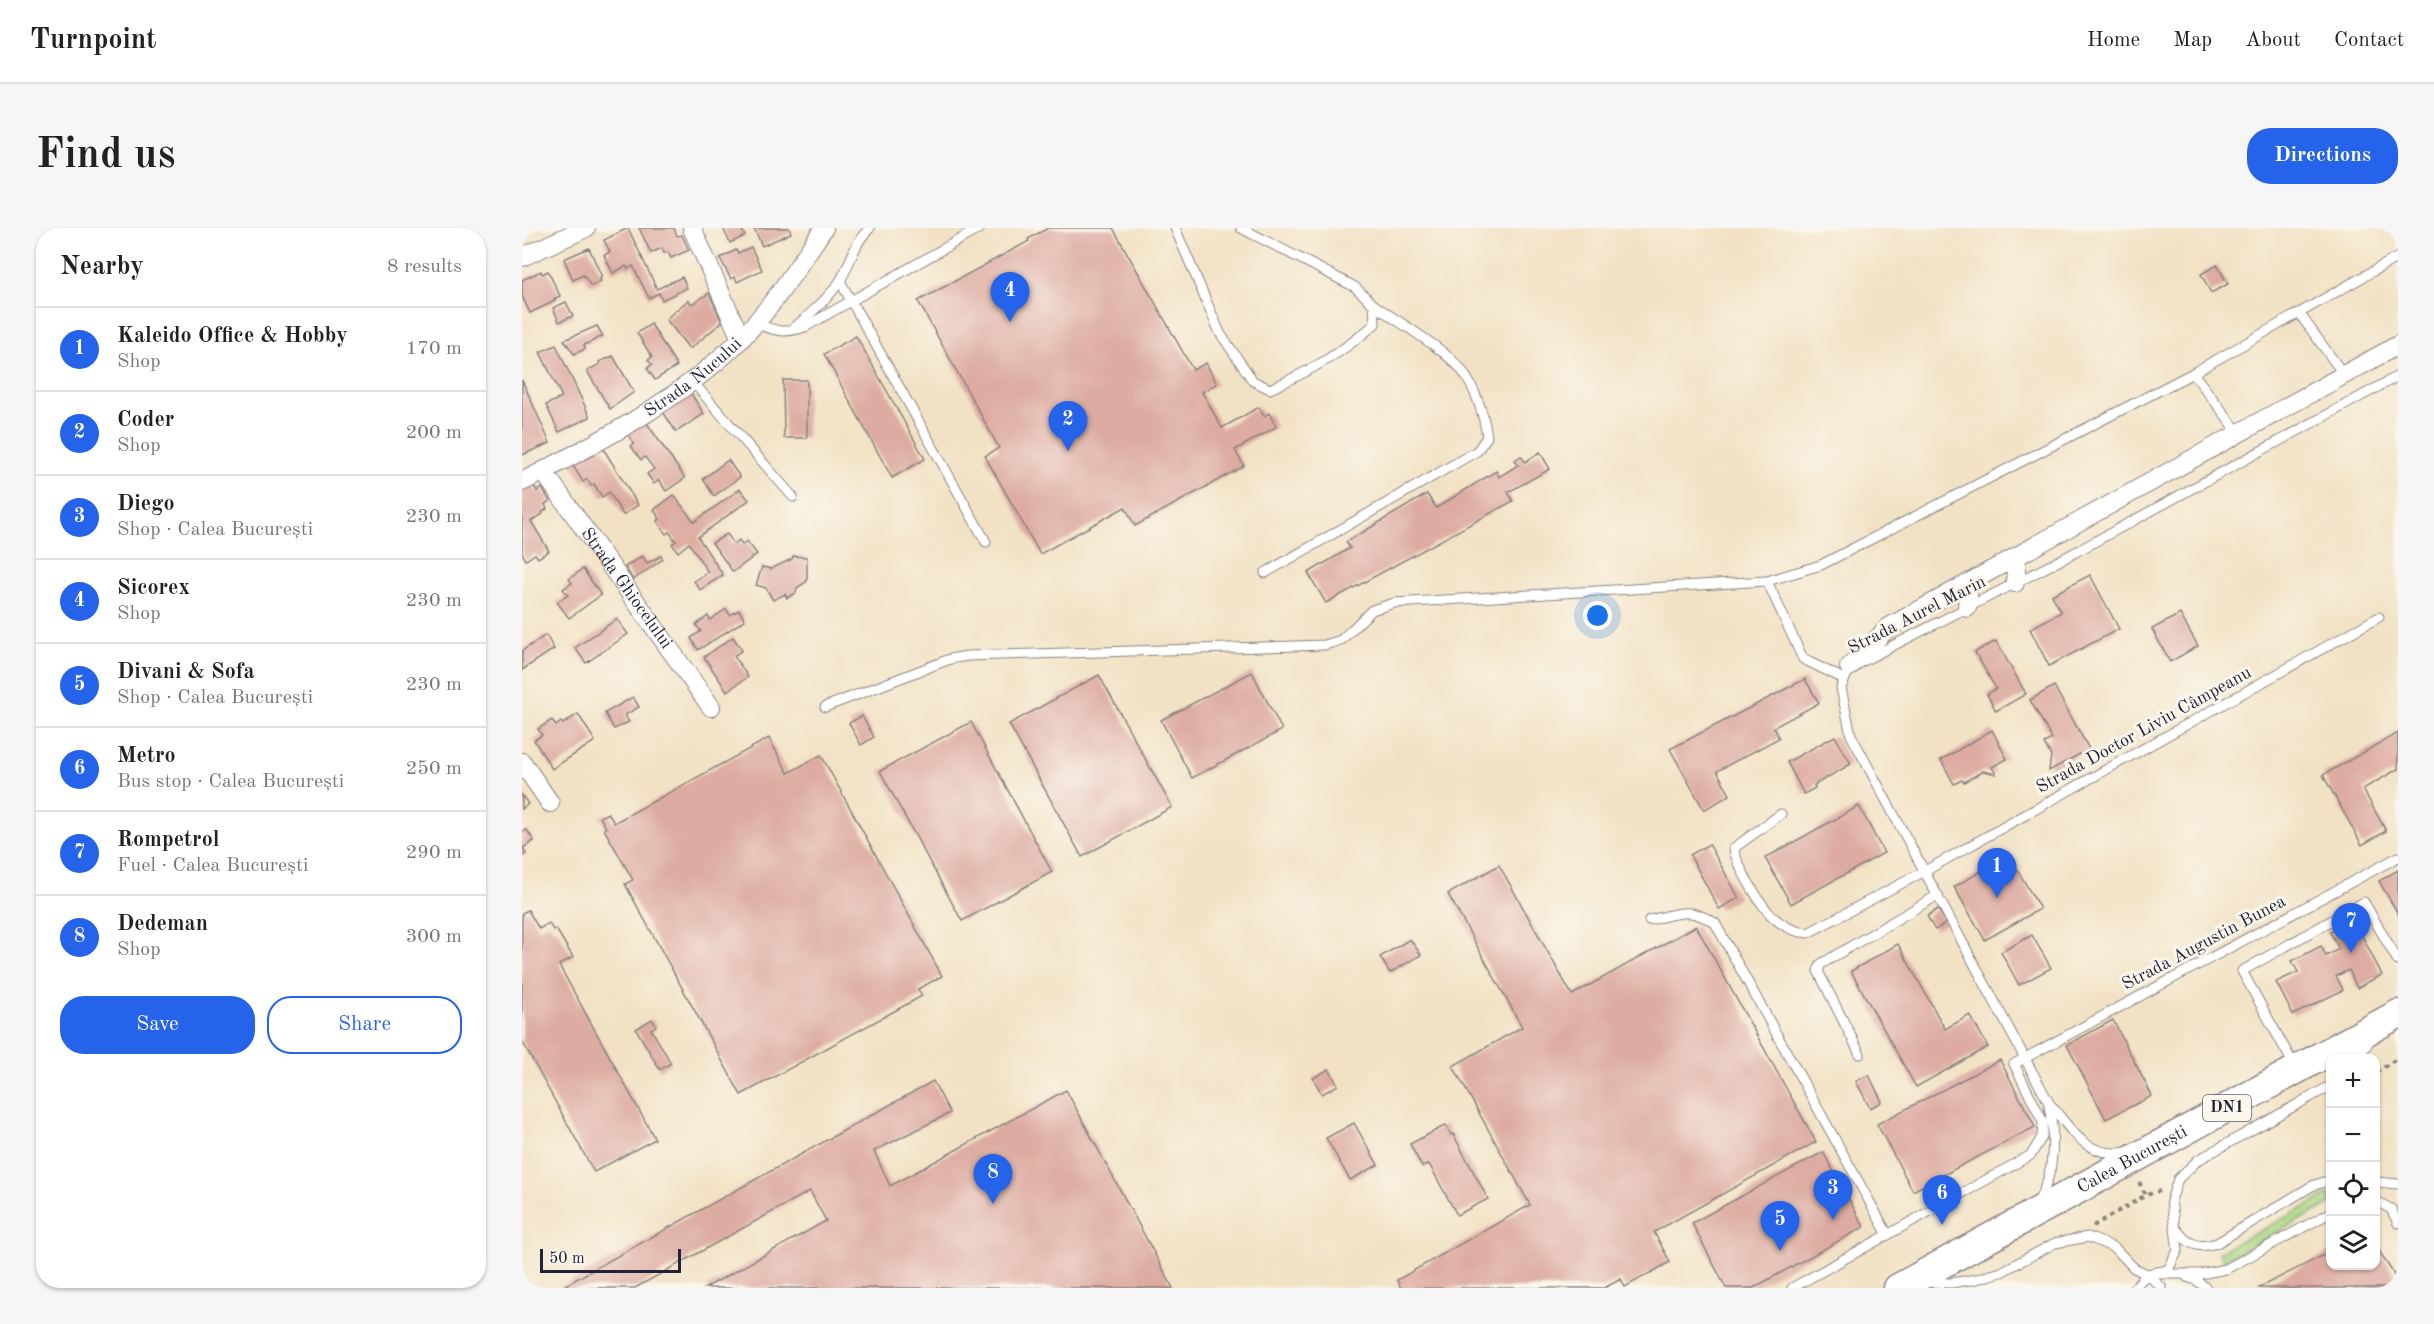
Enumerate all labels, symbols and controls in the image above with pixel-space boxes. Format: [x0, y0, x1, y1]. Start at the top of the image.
text: Turnpoint [30, 27, 157, 55]
text: Home [2087, 30, 2140, 51]
text: Map [2173, 30, 2212, 51]
text: About [2245, 30, 2301, 51]
text: Contact [2334, 30, 2404, 51]
button: Directions [2247, 128, 2398, 184]
text: Find us [36, 135, 175, 177]
text: Nearby [60, 254, 144, 280]
text: 8 results [387, 257, 462, 277]
pin: 4 [990, 272, 1030, 322]
text: Kaleido Office & Hobby [117, 325, 348, 347]
street label: Strada Nucului [641, 334, 745, 421]
text: 1 [74, 339, 85, 359]
text: 170 m [406, 339, 462, 359]
text: Shop [117, 352, 161, 372]
pin: 2 [1048, 402, 1088, 451]
text: Coder [117, 409, 174, 431]
text: 2 [74, 423, 85, 443]
text: 200 m [406, 423, 462, 443]
text: Shop [117, 436, 161, 456]
text: Diego [117, 493, 174, 515]
text: 3 [74, 507, 85, 527]
text: 230 m [406, 507, 462, 527]
text: Shop · Calea București [117, 520, 313, 540]
street label: Strada Ghiocelului [578, 525, 676, 652]
street label: Strada Aurel Marin [1845, 572, 1989, 658]
text: Sicorex [117, 577, 190, 599]
text: 4 [74, 591, 85, 611]
text: 230 m [406, 591, 462, 611]
your location [1583, 601, 1612, 630]
text: Shop [117, 604, 161, 624]
text: Divani & Sofa [117, 661, 255, 683]
street label: Strada Doctor Liviu Câmpeanu [2034, 663, 2255, 797]
text: 5 [74, 675, 85, 695]
text: 230 m [406, 675, 462, 695]
text: Shop · Calea București [117, 688, 313, 708]
text: Metro [117, 745, 176, 767]
text: 6 [74, 759, 85, 779]
text: 250 m [406, 759, 462, 779]
text: Bus stop · Calea București [117, 772, 344, 792]
text: Rompetrol [117, 829, 220, 851]
text: 7 [74, 843, 85, 863]
text: 290 m [406, 843, 462, 863]
pin: 1 [1978, 848, 2016, 898]
text: Fuel · Calea București [117, 856, 308, 876]
street label: Strada Augustin Bunea [2119, 892, 2289, 994]
pin: 7 [2332, 904, 2370, 953]
text: Dedeman [117, 913, 208, 935]
text: 8 [74, 927, 85, 947]
text: 300 m [406, 927, 462, 947]
text: Shop [117, 940, 161, 960]
button: Save [60, 996, 255, 1054]
button: Share [267, 996, 462, 1054]
map controls [2326, 1054, 2380, 1270]
button: + [2326, 1054, 2380, 1108]
road number: DN1 [2203, 1095, 2251, 1121]
button: − [2326, 1108, 2380, 1162]
street label: Calea București [2074, 1122, 2190, 1197]
pin: 8 [974, 1154, 1012, 1204]
button: locate [2326, 1162, 2380, 1216]
pin: 3 [1814, 1170, 1852, 1220]
pin: 6 [1922, 1176, 1962, 1225]
pin: 5 [1760, 1202, 1800, 1251]
button: layers [2326, 1216, 2380, 1270]
scale bar [540, 1246, 681, 1274]
text: 50 m [549, 1251, 585, 1267]

